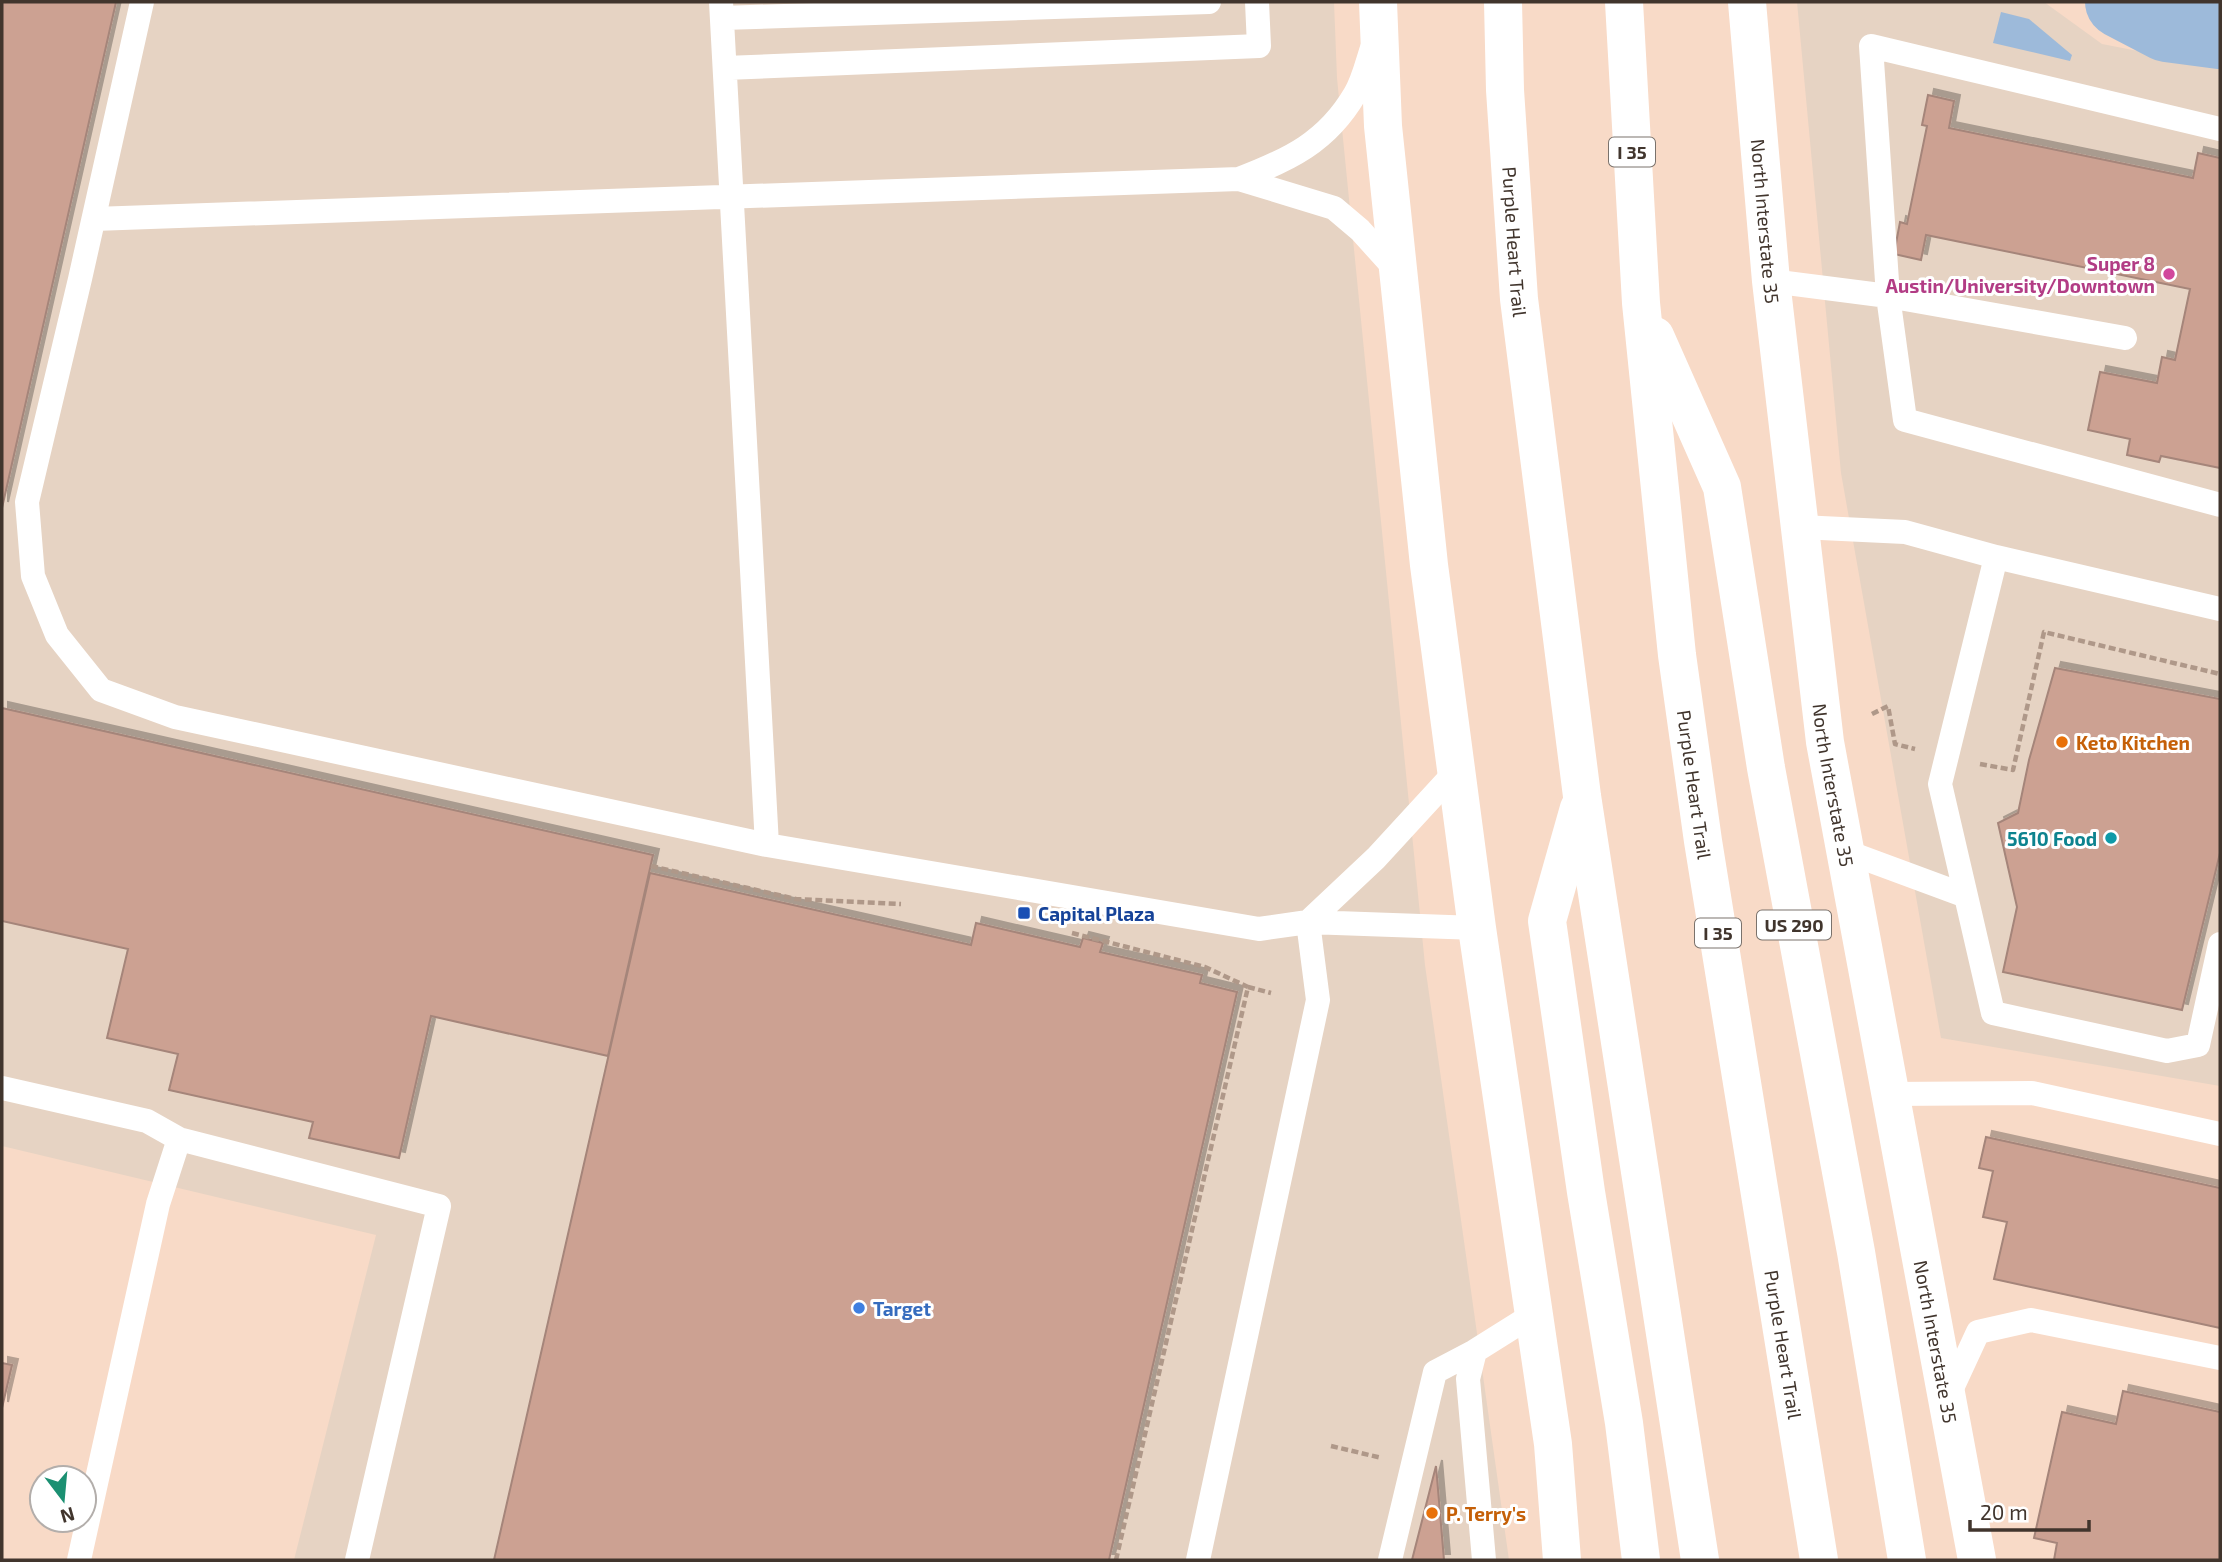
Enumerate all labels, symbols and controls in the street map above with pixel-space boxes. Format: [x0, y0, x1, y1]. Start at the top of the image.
road number: I 35 [1609, 138, 1655, 167]
street label: North Interstate 35 [1747, 138, 1785, 305]
street label: Purple Heart Trail [1499, 166, 1533, 318]
place label: Super 8 Austin/University/Downtown [1886, 252, 2155, 298]
marker: Super 8 Austin/University/Downtown [2161, 266, 2177, 282]
street label: North Interstate 35 [1809, 702, 1859, 868]
street label: Purple Heart Trail [1673, 708, 1717, 861]
place label: Keto Kitchen [2076, 731, 2190, 754]
marker: Keto Kitchen [2054, 734, 2070, 750]
place label: 5610 Food [2007, 827, 2097, 850]
marker: 5610 Food [2103, 830, 2119, 846]
place label: Capital Plaza [1038, 902, 1155, 925]
marker: Capital Plaza [1016, 905, 1032, 921]
road number: US 290 [1757, 910, 1831, 940]
road number: I 35 [1695, 918, 1741, 948]
street label: North Interstate 35 [1910, 1258, 1963, 1425]
street label: Purple Heart Trail [1761, 1268, 1808, 1421]
place label: Target [873, 1297, 931, 1320]
marker: Target [851, 1300, 867, 1316]
north arrow [28, 1464, 98, 1534]
scale bar [1970, 1488, 2089, 1532]
text: 20 m [1980, 1499, 2028, 1524]
place label: P. Terry's [1446, 1502, 1526, 1526]
text: N [58, 1503, 78, 1529]
marker: P. Terry's [1424, 1505, 1440, 1521]

